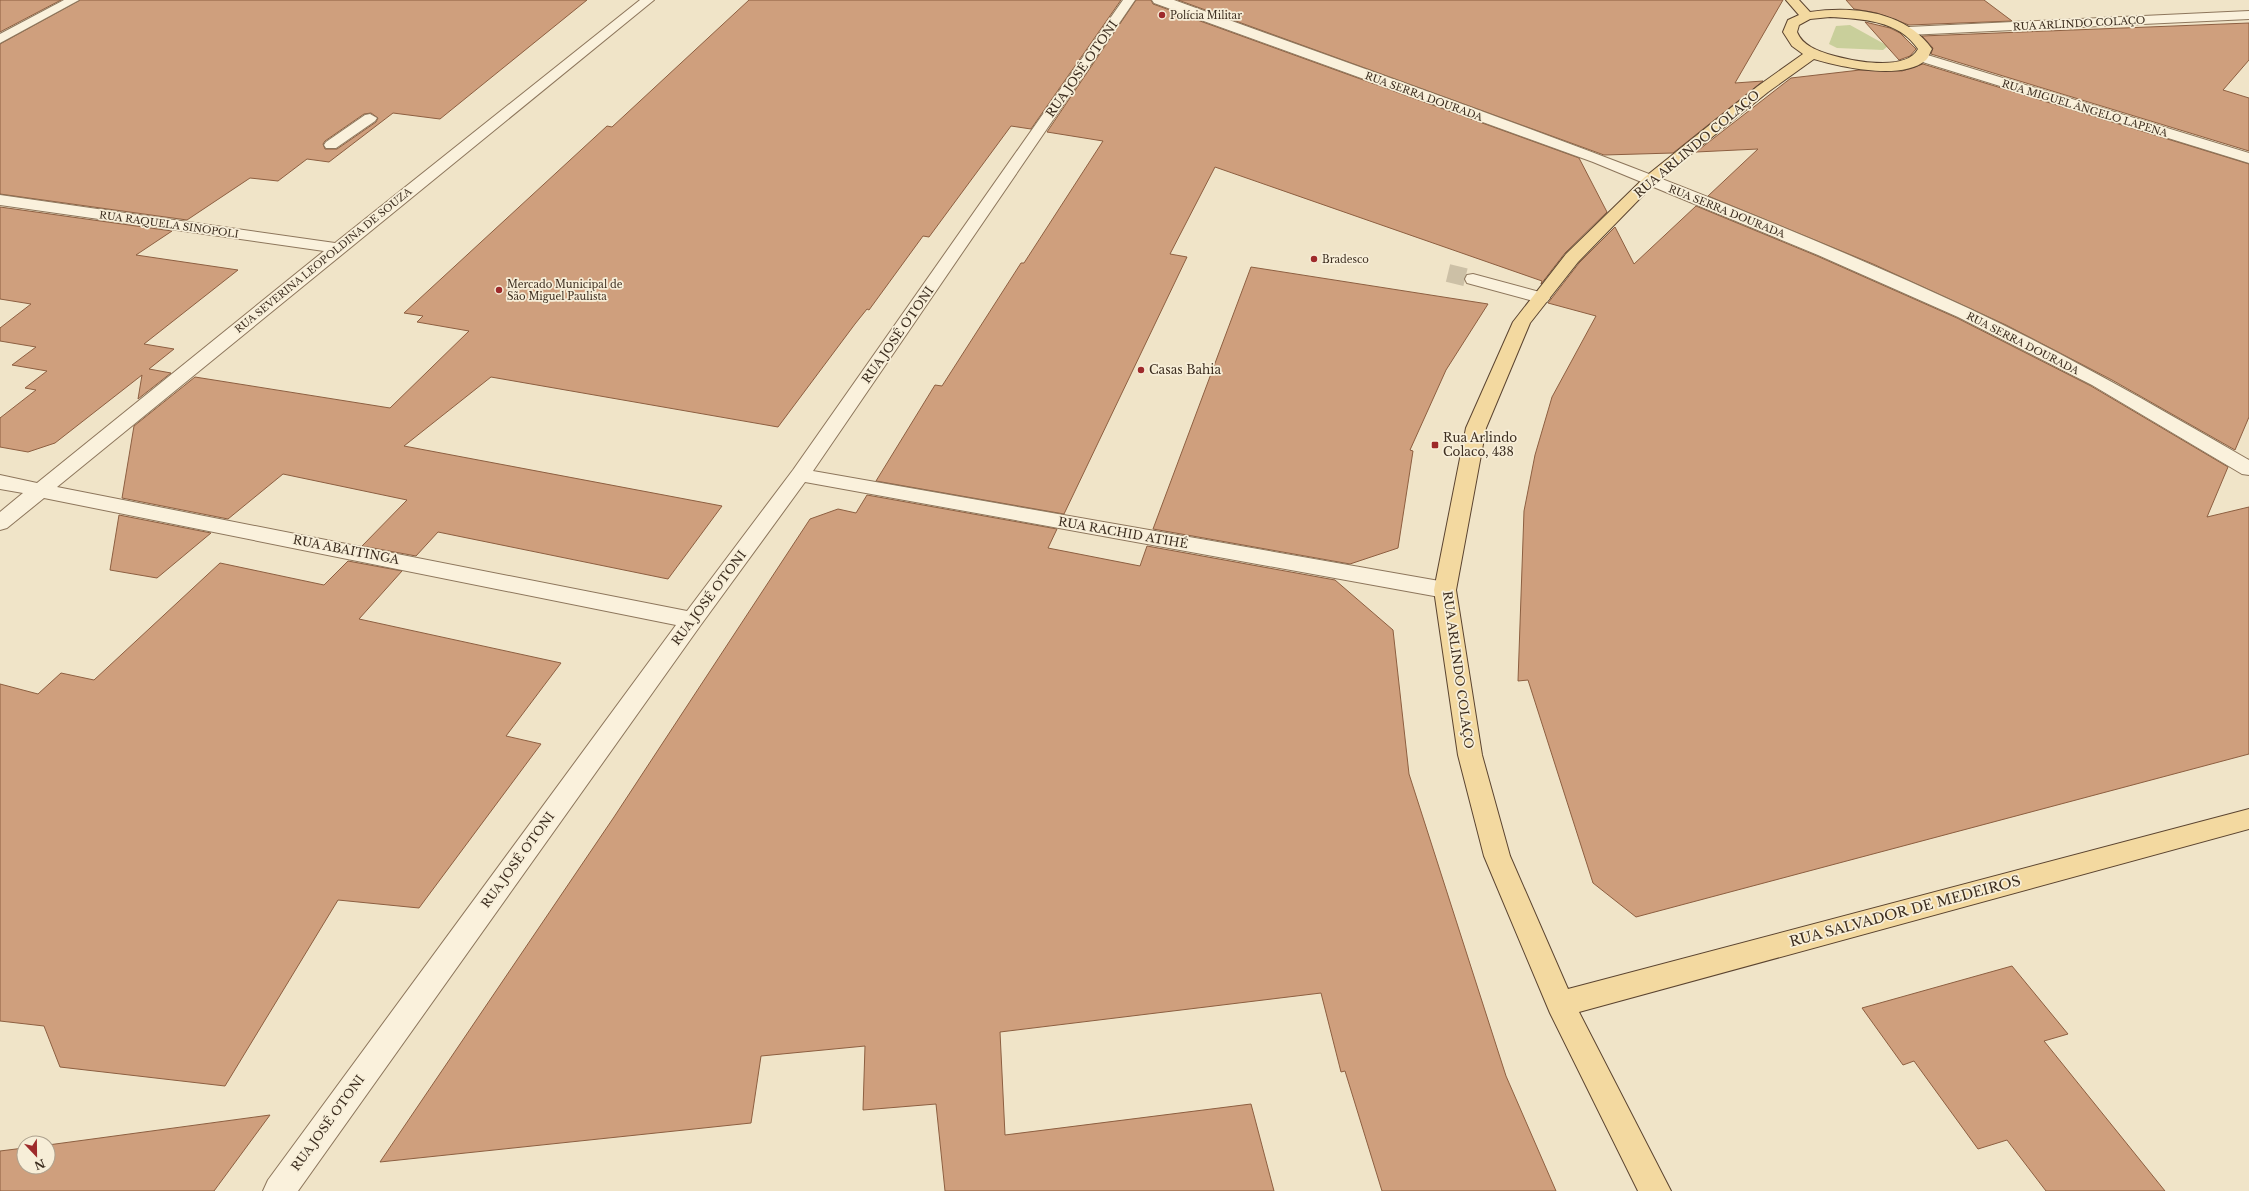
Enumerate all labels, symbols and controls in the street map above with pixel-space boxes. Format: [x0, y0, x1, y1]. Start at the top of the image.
place label: Polícia Militar [1170, 9, 1242, 22]
marker: Polícia Militar [1157, 10, 1167, 20]
street label: RUA ARLINDO COLAÇO [2013, 14, 2146, 33]
street label: RUA JOSÉ OTONI [1042, 17, 1121, 120]
street label: RUA SERRA DOURADA [1363, 69, 1485, 124]
street label: RUA MIGUEL ÂNGELO LAPENA [2000, 76, 2170, 140]
street label: RUA ARLINDO COLAÇO [1631, 87, 1762, 200]
street label: RUA SERRA DOURADA [1667, 182, 1787, 241]
street label: RUA SEVERINA LEOPOLDINA DE SOUZA [232, 185, 415, 336]
street label: RUA RAQUELA SINOPOLI [98, 208, 239, 241]
place label: Bradesco [1322, 253, 1369, 266]
marker: Bradesco [1309, 254, 1319, 264]
place label: Mercado Municipal de São Miguel Paulista [507, 278, 623, 303]
street label: RUA JOSÉ OTONI [858, 283, 937, 386]
marker: Mercado Municipal de São Miguel Paulista [494, 285, 504, 295]
street label: RUA SERRA DOURADA [1964, 309, 2081, 378]
place label: Casas Bahia [1149, 362, 1221, 377]
marker: Casas Bahia [1136, 365, 1146, 375]
place label: Rua Arlindo Colaco, 438 [1443, 430, 1517, 459]
marker: Rua Arlindo Colaco, 438 [1430, 440, 1440, 450]
street label: RUA RACHID ATIHÉ [1057, 513, 1190, 551]
street label: RUA ABAITINGA [292, 532, 401, 567]
street label: RUA JOSÉ OTONI [667, 547, 749, 648]
street label: RUA ARLINDO COLAÇO [1440, 590, 1477, 750]
street label: RUA JOSÉ OTONI [477, 808, 557, 911]
street label: RUA SALVADOR DE MEDEIROS [1787, 871, 2023, 951]
street label: RUA JOSÉ OTONI [287, 1071, 367, 1174]
north arrow [16, 1135, 56, 1175]
text: N [32, 1156, 47, 1173]

